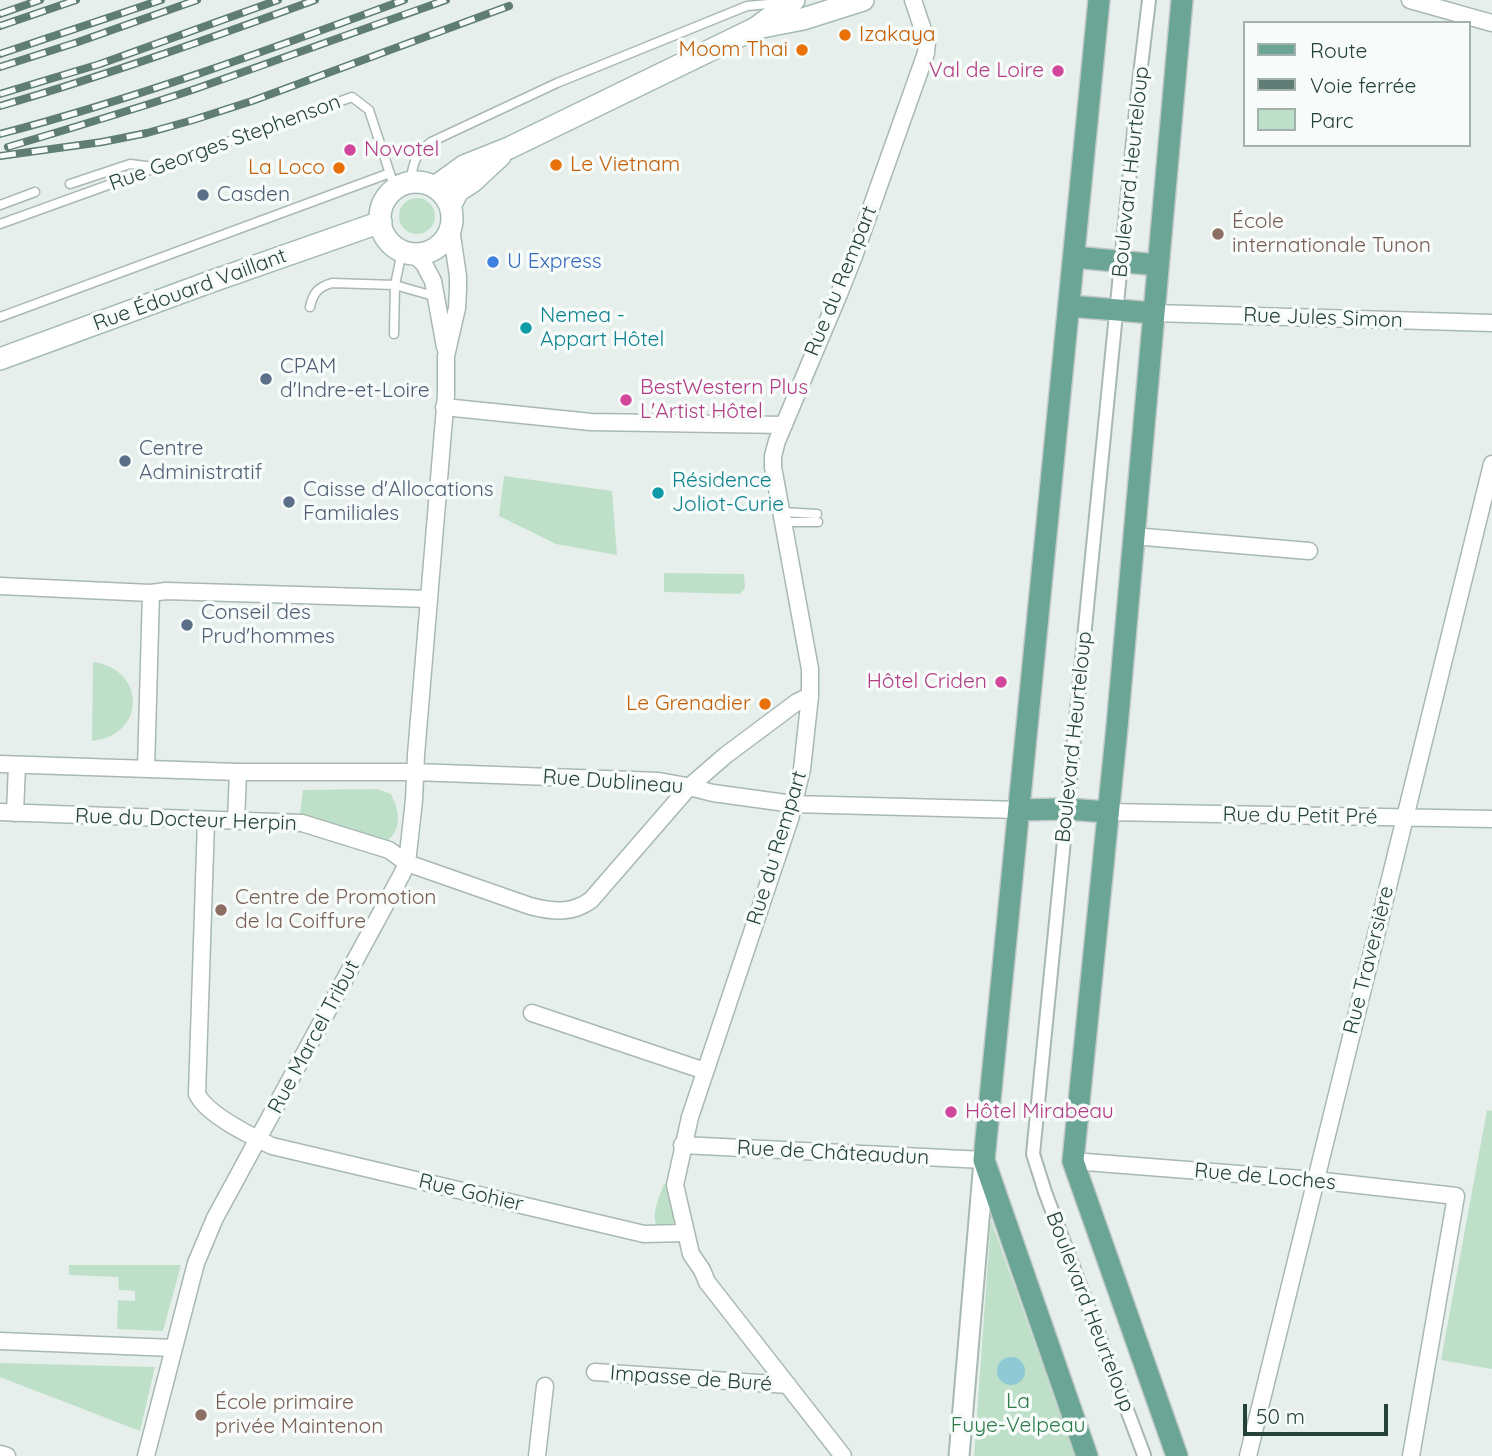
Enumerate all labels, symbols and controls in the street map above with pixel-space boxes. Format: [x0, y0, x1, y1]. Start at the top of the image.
legend [1244, 21, 1471, 147]
place label: Izakaya [859, 22, 936, 48]
marker: Izakaya [837, 27, 853, 43]
place label: Moom Thai [679, 37, 788, 63]
text: Route [1310, 37, 1367, 63]
marker: Moom Thai [794, 42, 810, 58]
place label: Val de Loire [929, 58, 1044, 84]
marker: Val de Loire [1050, 63, 1066, 79]
street label: Boulevard Heurteloup [1107, 65, 1155, 279]
text: Voie ferrée [1310, 72, 1416, 98]
street label: Rue Georges Stephenson [106, 89, 344, 197]
text: Parc [1310, 107, 1354, 133]
place label: Novotel [364, 137, 439, 163]
marker: Novotel [342, 142, 358, 158]
place label: Le Vietnam [570, 152, 680, 178]
place label: La Loco [248, 155, 325, 181]
marker: Le Vietnam [548, 157, 564, 173]
marker: La Loco [331, 160, 347, 176]
place label: Casden [217, 182, 290, 208]
marker: Casden [195, 187, 211, 203]
street label: Rue du Rempart [799, 202, 883, 360]
place label: École internationale Tunon [1232, 209, 1431, 259]
marker: École internationale Tunon [1210, 226, 1226, 242]
street label: Rue Édouard Vaillant [90, 243, 290, 337]
place label: U Express [507, 249, 602, 275]
marker: U Express [485, 254, 501, 270]
place label: Nemea - Appart Hôtel [540, 303, 664, 353]
street label: Rue Jules Simon [1243, 303, 1403, 333]
marker: Nemea - Appart Hôtel [518, 320, 534, 336]
place label: CPAM d'Indre-et-Loire [280, 354, 430, 404]
marker: CPAM d'Indre-et-Loire [258, 371, 274, 387]
place label: BestWestern Plus L'Artist Hôtel [640, 375, 808, 425]
marker: BestWestern Plus L'Artist Hôtel [618, 392, 634, 408]
place label: Centre Administratif [139, 436, 262, 486]
marker: Centre Administratif [117, 453, 133, 469]
place label: Résidence Joliot-Curie [672, 468, 784, 518]
place label: Caisse d'Allocations Familiales [303, 477, 494, 527]
marker: Résidence Joliot-Curie [650, 485, 666, 501]
marker: Caisse d'Allocations Familiales [281, 494, 297, 510]
place label: Conseil des Prud'hommes [201, 600, 335, 650]
marker: Conseil des Prud'hommes [179, 617, 195, 633]
street label: Boulevard Heurteloup [1050, 630, 1098, 844]
place label: Hôtel Criden [867, 669, 987, 695]
marker: Hôtel Criden [993, 674, 1009, 690]
place label: Le Grenadier [626, 691, 751, 717]
marker: Le Grenadier [757, 696, 773, 712]
street label: Rue Dublineau [542, 765, 684, 799]
street label: Rue du Rempart [742, 768, 812, 928]
street label: Rue du Petit Pré [1222, 802, 1378, 830]
street label: Rue du Docteur Herpin [75, 804, 297, 836]
street label: Rue Traversière [1338, 883, 1400, 1037]
place label: Centre de Promotion de la Coiffure [235, 885, 436, 935]
marker: Centre de Promotion de la Coiffure [213, 902, 229, 918]
street label: Rue Marcel Tribut [263, 956, 365, 1118]
place label: Hôtel Mirabeau [965, 1099, 1114, 1125]
marker: Hôtel Mirabeau [943, 1104, 959, 1120]
street label: Rue de Châteaudun [736, 1135, 930, 1171]
street label: Rue de Loches [1193, 1158, 1337, 1196]
street label: Rue Gohier [416, 1169, 526, 1217]
street label: Boulevard Heurteloup [1040, 1208, 1140, 1416]
street label: Impasse de Buré [609, 1361, 773, 1397]
park label: La Fuye-Velpeau [951, 1389, 1085, 1439]
place label: École primaire privée Maintenon [215, 1390, 383, 1440]
scale bar [1247, 1390, 1392, 1434]
text: 50 m [1256, 1403, 1305, 1429]
marker: École primaire privée Maintenon [193, 1407, 209, 1423]

